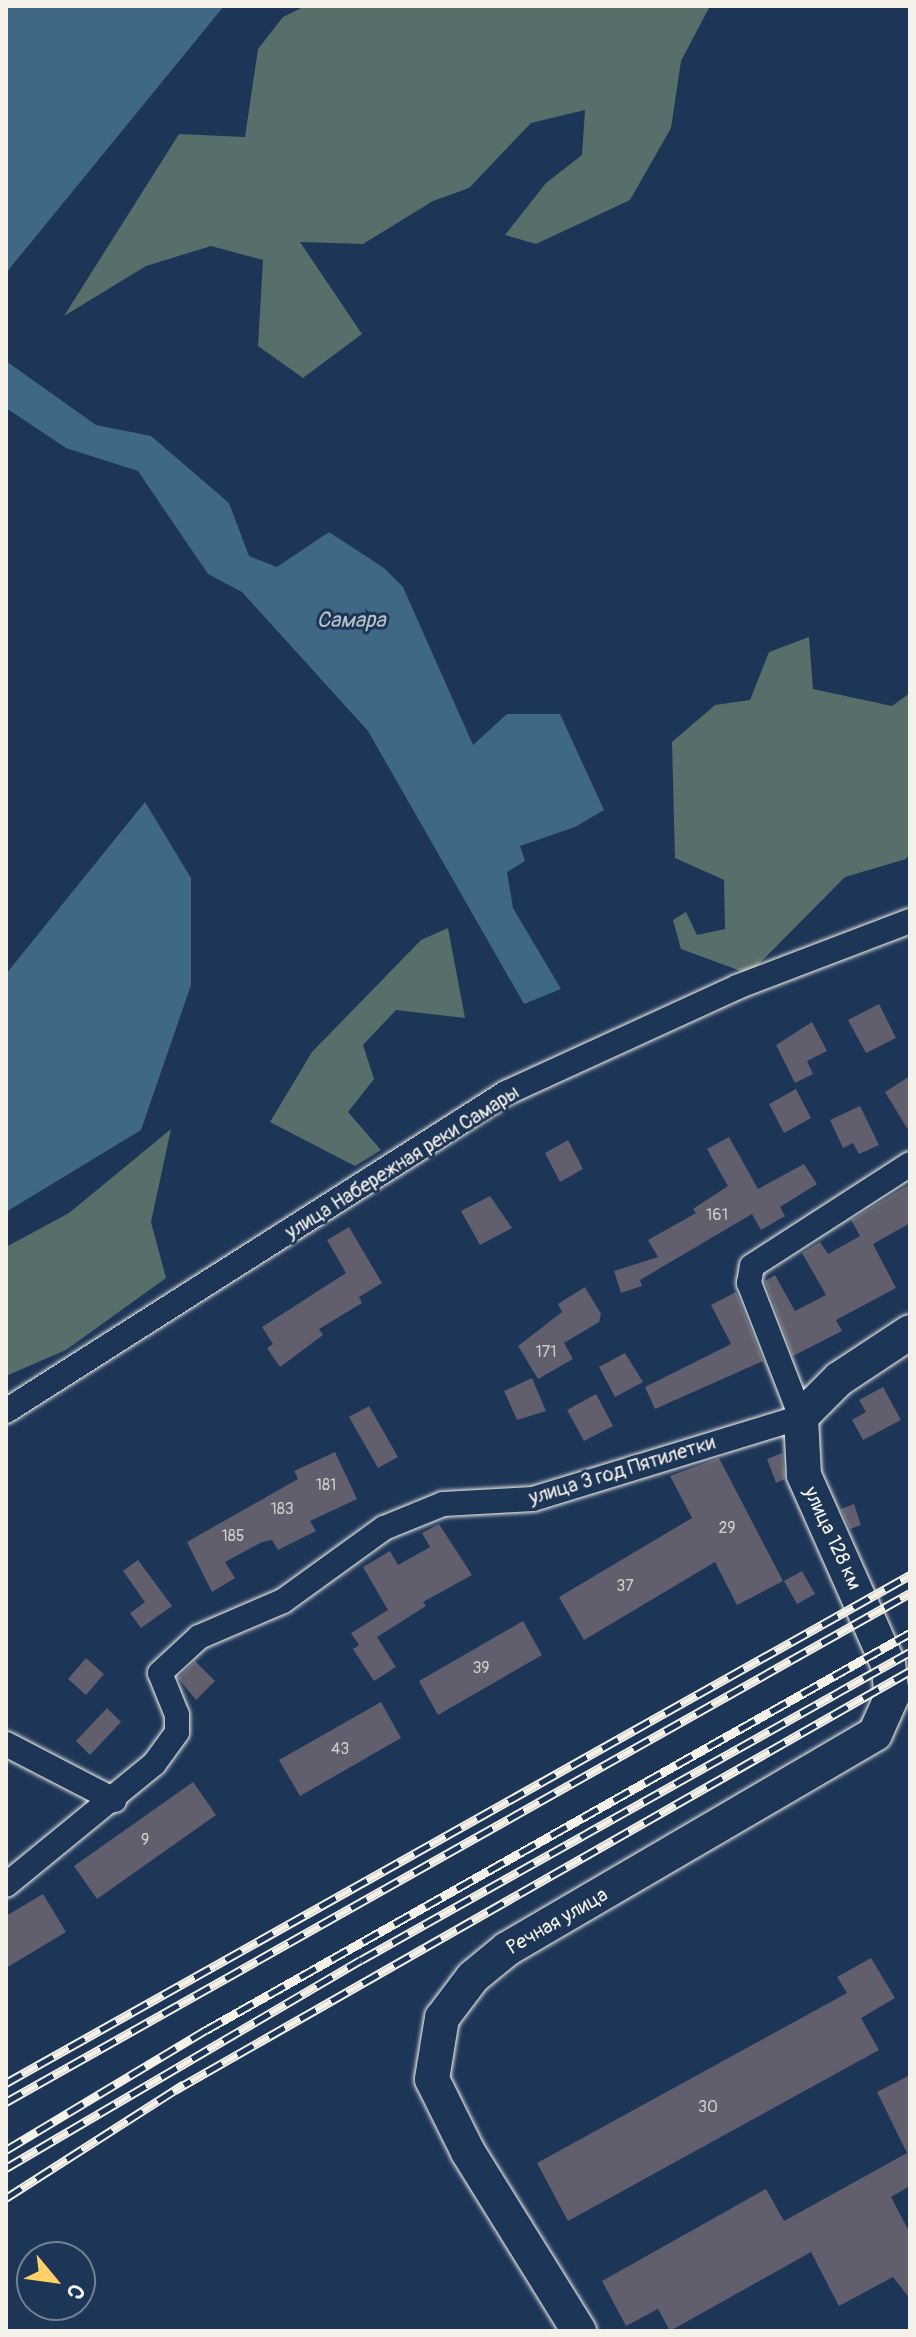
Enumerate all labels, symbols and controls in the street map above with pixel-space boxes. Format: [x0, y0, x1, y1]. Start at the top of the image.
water label: Самара [316, 608, 386, 634]
street label: улица Набережная реки Самары [281, 1080, 523, 1244]
house number: 161 [706, 1205, 728, 1225]
house number: 171 [536, 1342, 556, 1362]
street label: улица 3 год Пятилетки [526, 1430, 718, 1510]
house number: 181 [316, 1475, 336, 1495]
street label: улица 128 км [799, 1483, 867, 1593]
house number: 183 [270, 1499, 294, 1519]
house number: 29 [718, 1518, 736, 1538]
house number: 185 [222, 1526, 244, 1546]
house number: 37 [616, 1576, 634, 1596]
house number: 39 [472, 1658, 490, 1678]
house number: 43 [331, 1739, 349, 1759]
house number: 9 [141, 1830, 149, 1850]
street label: Речная улица [502, 1882, 612, 1960]
house number: 30 [698, 2097, 718, 2117]
north arrow [16, 2241, 96, 2321]
text: С [60, 2279, 91, 2304]

